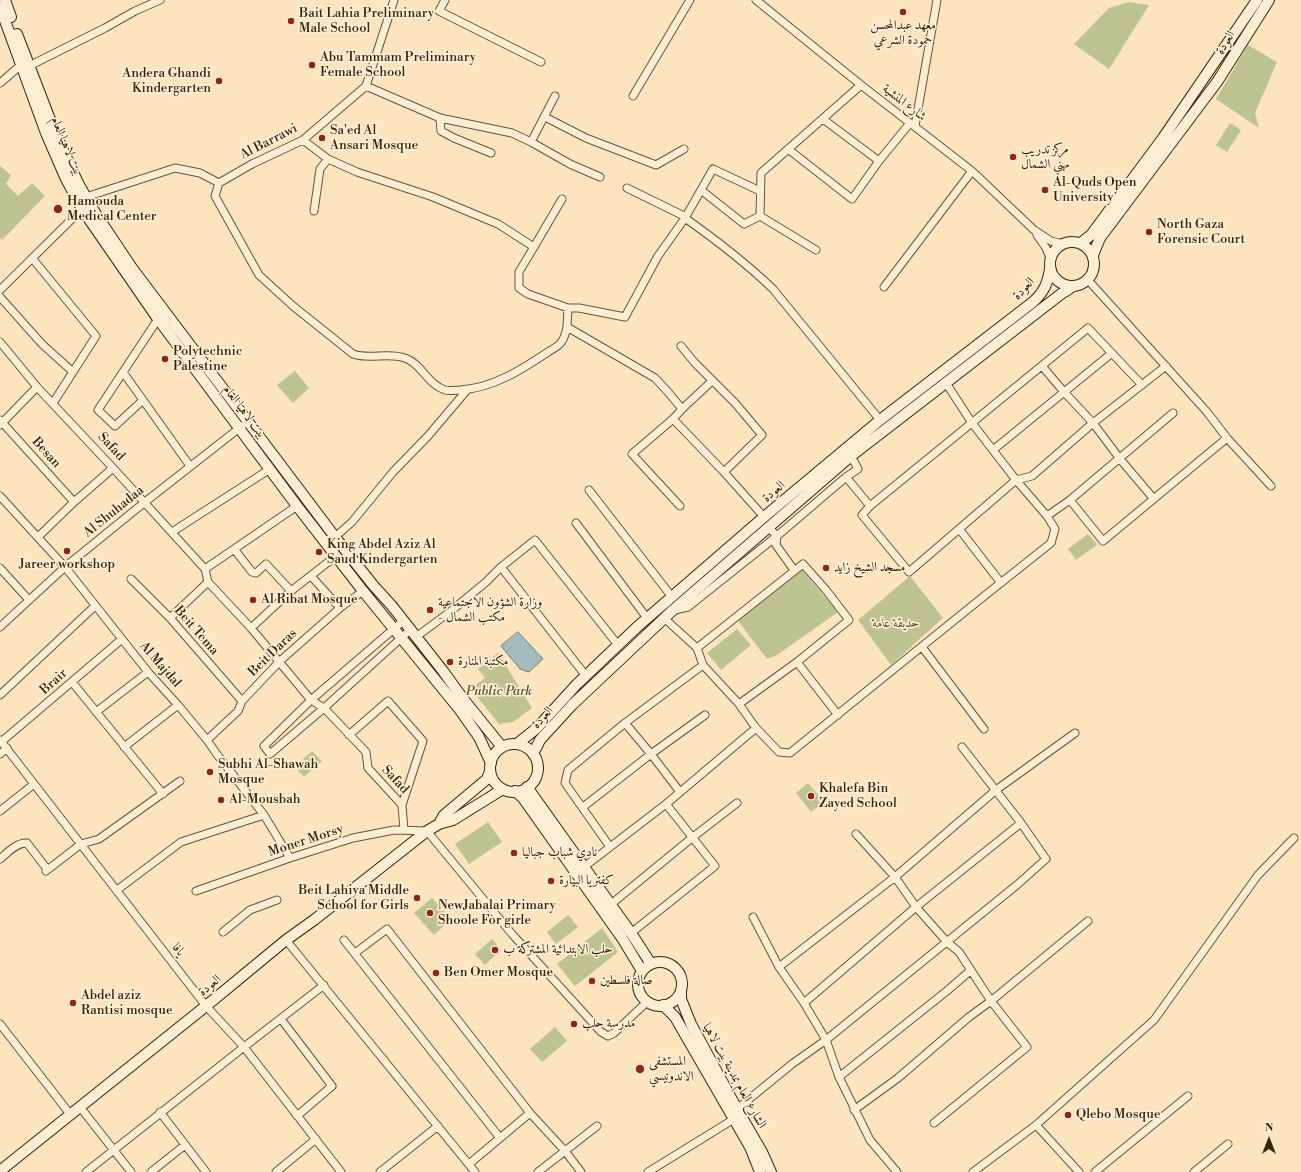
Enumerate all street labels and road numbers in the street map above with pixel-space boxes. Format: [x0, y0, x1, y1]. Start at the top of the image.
street label: العودة [1213, 28, 1239, 58]
street label: شارع المنشية [879, 81, 929, 125]
street label: بيت لاهيا العام [47, 114, 85, 178]
street label: Al Barrawi [238, 121, 300, 163]
street label: العودة [1010, 275, 1038, 303]
street label: بيت لاهيا العام [219, 383, 269, 441]
street label: Safad [94, 430, 128, 464]
street label: Besan [28, 435, 64, 471]
street label: العودة [759, 478, 789, 506]
street label: Al Shuhadaa [81, 483, 147, 541]
street label: Beit Tema [171, 603, 221, 659]
street label: Beit Daras [245, 626, 301, 680]
street label: Al Majdal [136, 639, 184, 691]
street label: Brair [37, 666, 71, 698]
street label: العودة [529, 703, 557, 733]
street label: Safad [378, 763, 412, 797]
street label: Moner Morsy [266, 822, 346, 860]
street label: يافا [168, 940, 188, 960]
street label: العودة [195, 972, 225, 1000]
street label: الشارع العام بمدينة بيت لاهيا [699, 1021, 769, 1131]

